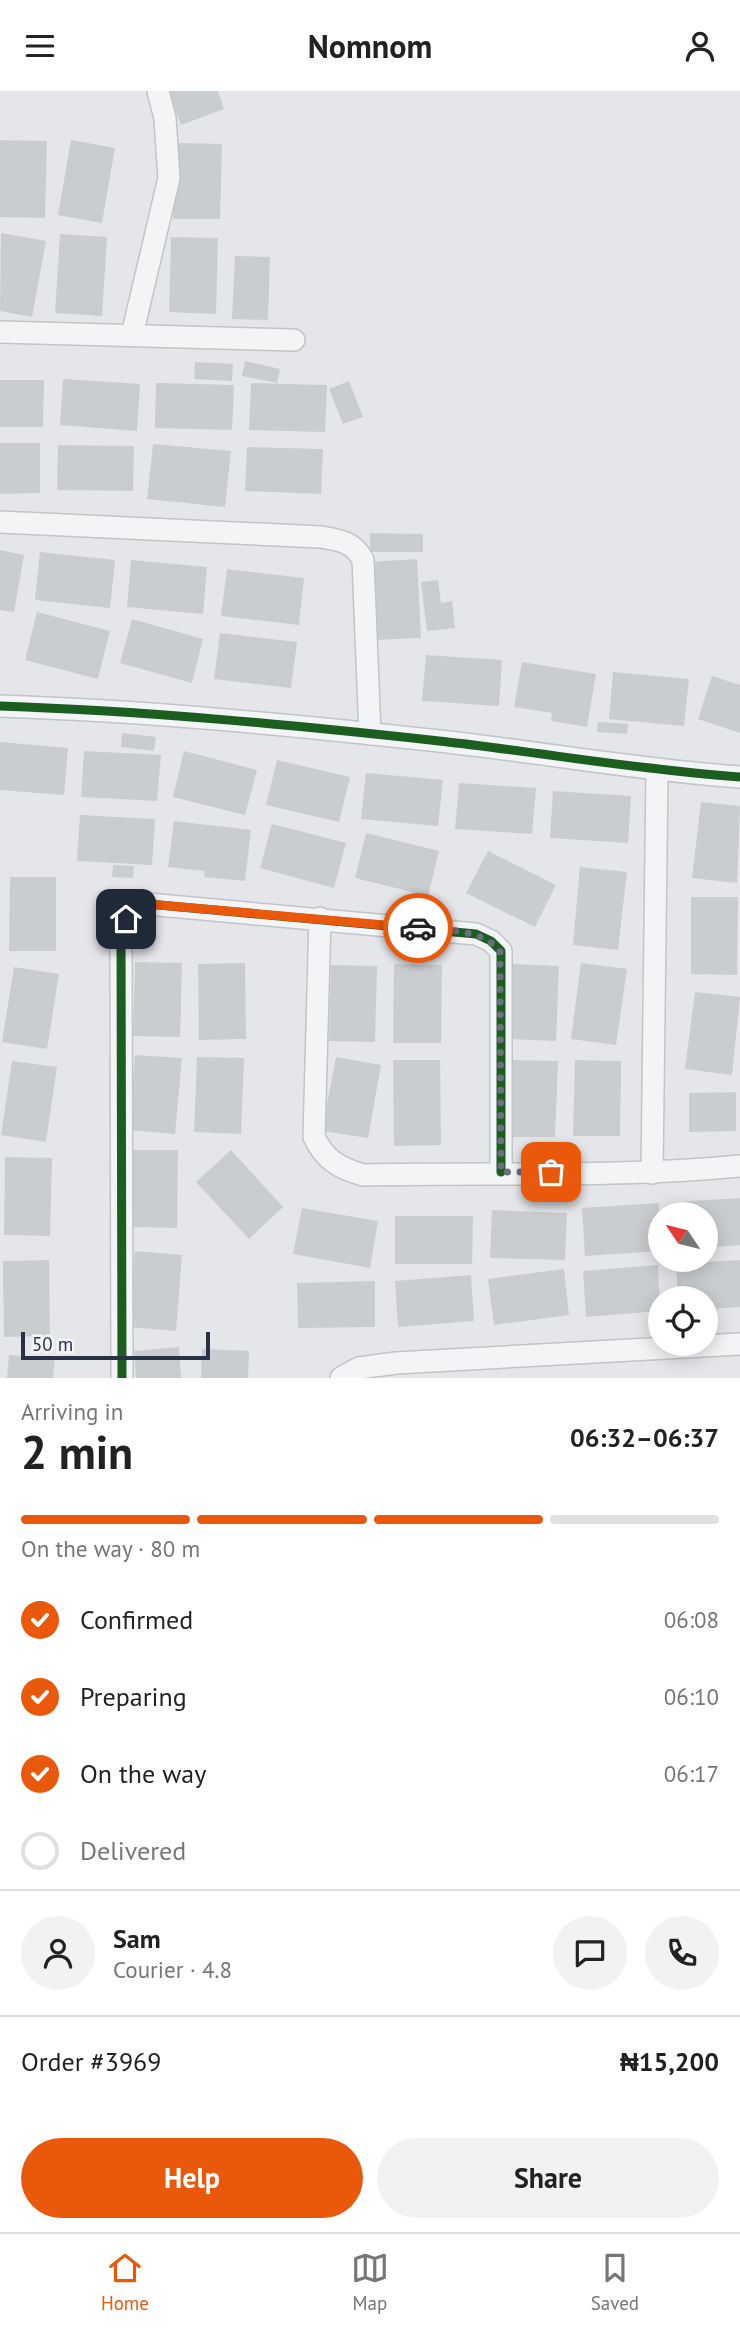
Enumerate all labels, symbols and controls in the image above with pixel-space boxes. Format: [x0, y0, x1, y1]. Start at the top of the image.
text: Nomnom [308, 25, 432, 67]
icon: menu [21, 27, 59, 65]
icon: person [681, 27, 719, 65]
pin [96, 889, 156, 949]
courier [383, 893, 453, 963]
icon: home [107, 900, 145, 938]
icon: car [399, 909, 437, 947]
pin [521, 1142, 581, 1202]
icon: bag [532, 1153, 570, 1191]
north arrow [648, 1202, 718, 1272]
map controls [648, 1202, 718, 1356]
button: locate [648, 1286, 718, 1356]
scale bar [21, 1329, 210, 1361]
text: 50 m [32, 1332, 73, 1356]
text: Arriving in [21, 1397, 123, 1426]
text: 06:32–06:37 [570, 1421, 719, 1454]
text: 2 min [21, 1422, 133, 1482]
text: On the way · 80 m [21, 1534, 200, 1563]
icon: check [21, 1601, 59, 1639]
text: Confirmed [80, 1603, 193, 1636]
text: 06:08 [664, 1605, 719, 1634]
icon: check [21, 1678, 59, 1716]
text: Preparing [80, 1680, 187, 1713]
text: 06:10 [664, 1682, 719, 1711]
icon: check [21, 1755, 59, 1793]
text: On the way [80, 1757, 206, 1790]
text: 06:17 [664, 1759, 719, 1788]
text: Delivered [80, 1834, 186, 1867]
button: person [21, 1916, 95, 1990]
button: chat [553, 1916, 627, 1990]
button: phone [645, 1916, 719, 1990]
text: Sam [113, 1922, 161, 1955]
text: Courier · 4.8 [113, 1955, 232, 1984]
text: Order #3969 [21, 2045, 161, 2078]
text: ₦15,200 [620, 2045, 719, 2078]
button: Help [21, 2138, 363, 2218]
button: Share [377, 2138, 719, 2218]
tab: Home [101, 2249, 149, 2315]
tab: Map [351, 2249, 389, 2315]
tab: Saved [591, 2249, 639, 2315]

